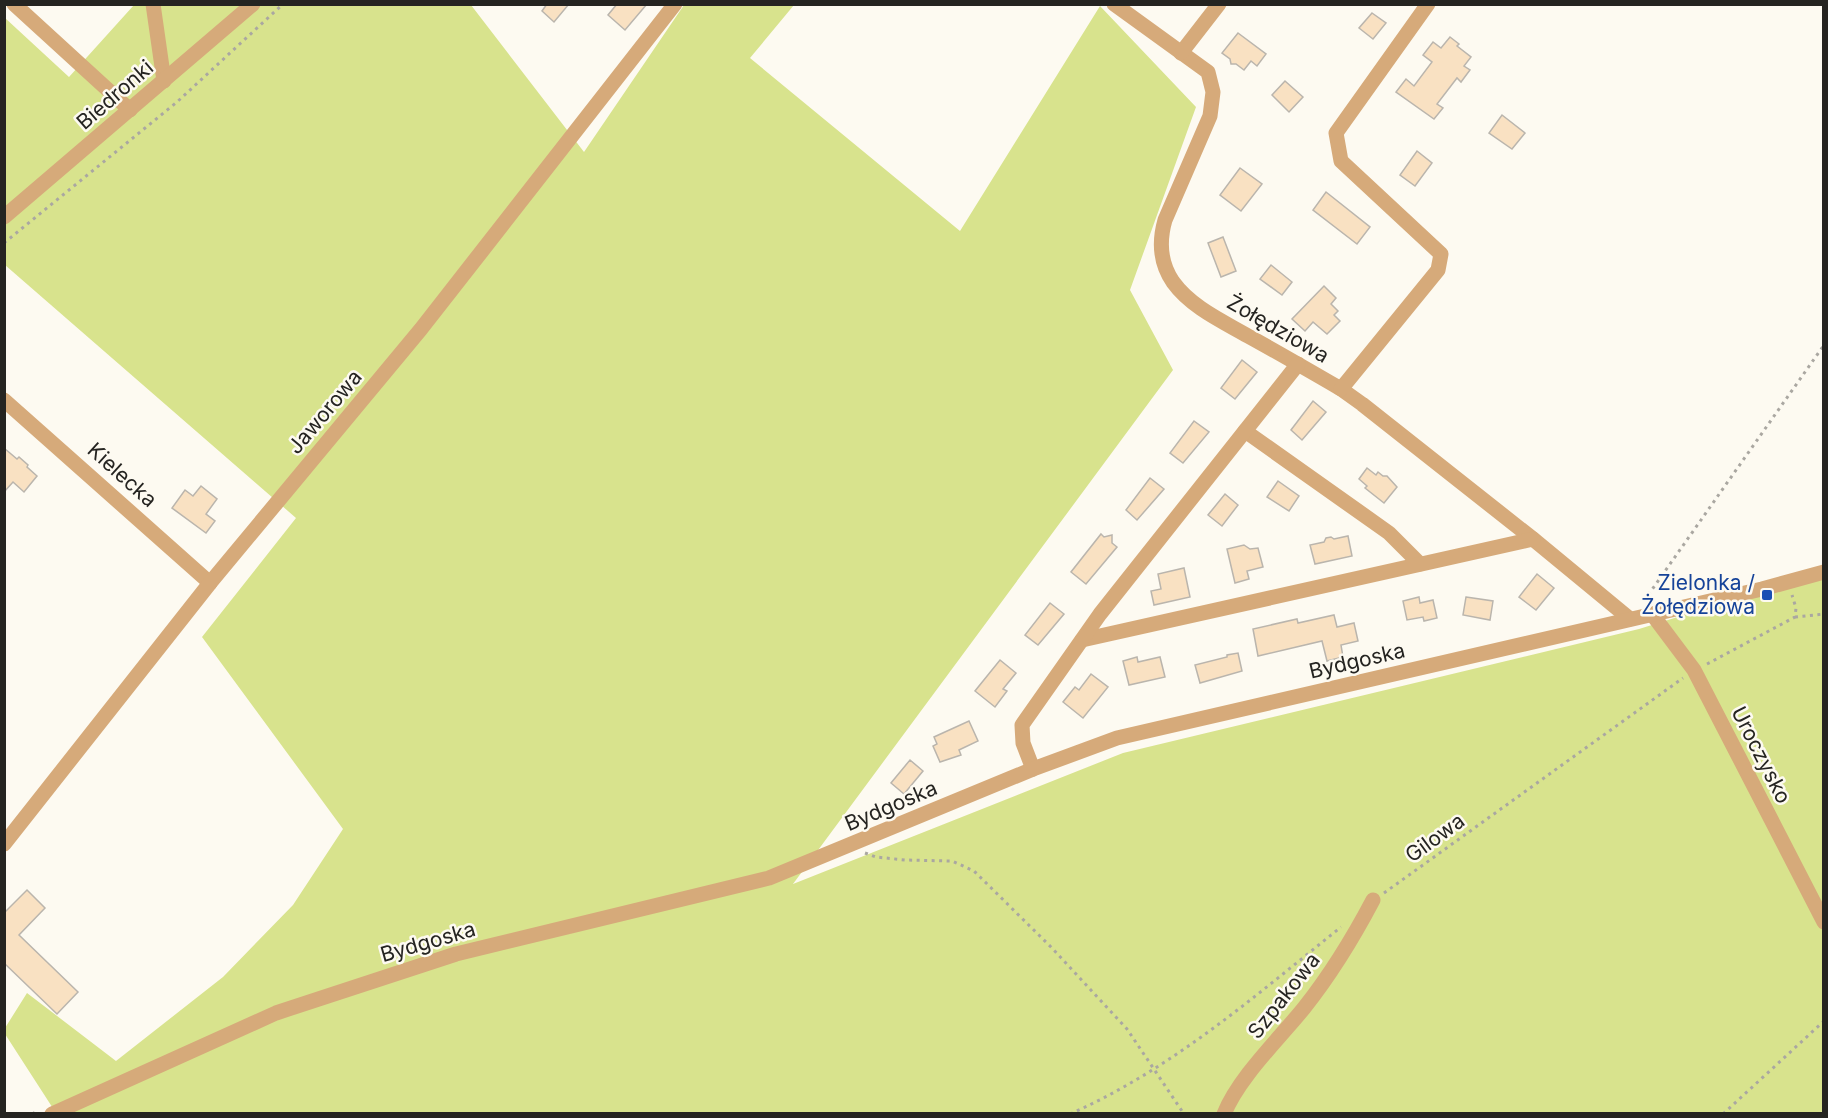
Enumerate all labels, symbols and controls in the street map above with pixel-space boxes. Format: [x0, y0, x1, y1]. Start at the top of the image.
street label: Biedronki [71, 55, 158, 135]
street label: Żołędziowa [1223, 288, 1334, 368]
street label: Jaworowa [282, 365, 367, 459]
street label: Kielecka [83, 437, 162, 512]
place label: Zielonka / Żołędziowa [1641, 570, 1755, 619]
marker: Zielonka / Żołędziowa [1760, 588, 1774, 602]
street label: Bydgoska [1306, 637, 1407, 684]
street label: Uroczysko [1726, 702, 1797, 807]
street label: Bydgoska [841, 775, 941, 836]
street label: Gilowa [1400, 808, 1469, 867]
street label: Bydgoska [377, 916, 478, 967]
street label: Szpakowa [1242, 948, 1325, 1044]

